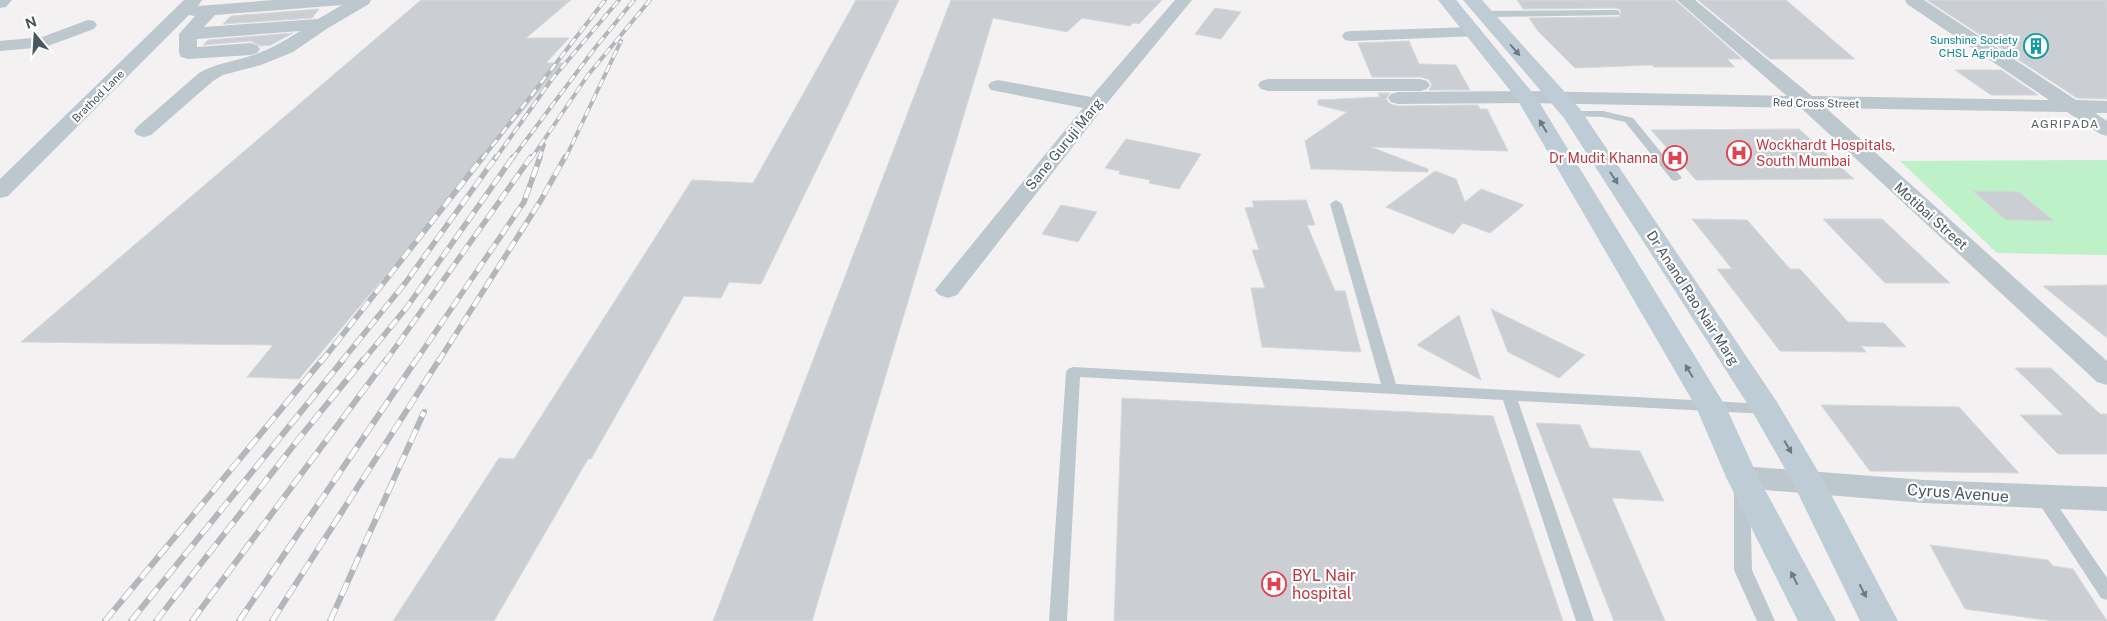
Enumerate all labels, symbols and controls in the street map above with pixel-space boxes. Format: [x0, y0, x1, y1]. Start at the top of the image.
north arrow [10, 10, 60, 60]
text: N [23, 13, 39, 32]
building icon: Sunshine Society CHSL Agripada [2023, 33, 2049, 59]
place label: Sunshine Society CHSL Agripada [1930, 34, 2018, 59]
one-way arrow [1510, 43, 1521, 56]
street label: Brathod Lane [70, 68, 126, 124]
street label: Sane Guruji Marg [1022, 95, 1106, 193]
street label: Red Cross Street [1773, 96, 1859, 110]
district label: AGRIPADA [2031, 117, 2099, 131]
one-way arrow [1538, 120, 1547, 133]
place label: Wockhardt Hospitals, South Mumbai [1756, 137, 1895, 169]
hospital icon: Wockhardt Hospitals, South Mumbai [1726, 140, 1752, 166]
hospital icon: Dr Mudit Khanna [1662, 145, 1688, 171]
place label: Dr Mudit Khanna [1549, 150, 1658, 166]
one-way arrow [1609, 172, 1619, 185]
street label: Motibai Street [1891, 179, 1971, 253]
street label: Dr Anand Rao Nair Marg [1643, 228, 1743, 369]
one-way arrow [1685, 364, 1694, 377]
one-way arrow [1784, 439, 1792, 454]
street label: Cyrus Avenue [1906, 480, 2010, 506]
place label: BYL Nair hospital [1292, 566, 1356, 603]
hospital icon: BYL Nair hospital [1261, 571, 1287, 597]
one-way arrow [1790, 571, 1798, 585]
one-way arrow [1859, 584, 1867, 598]

